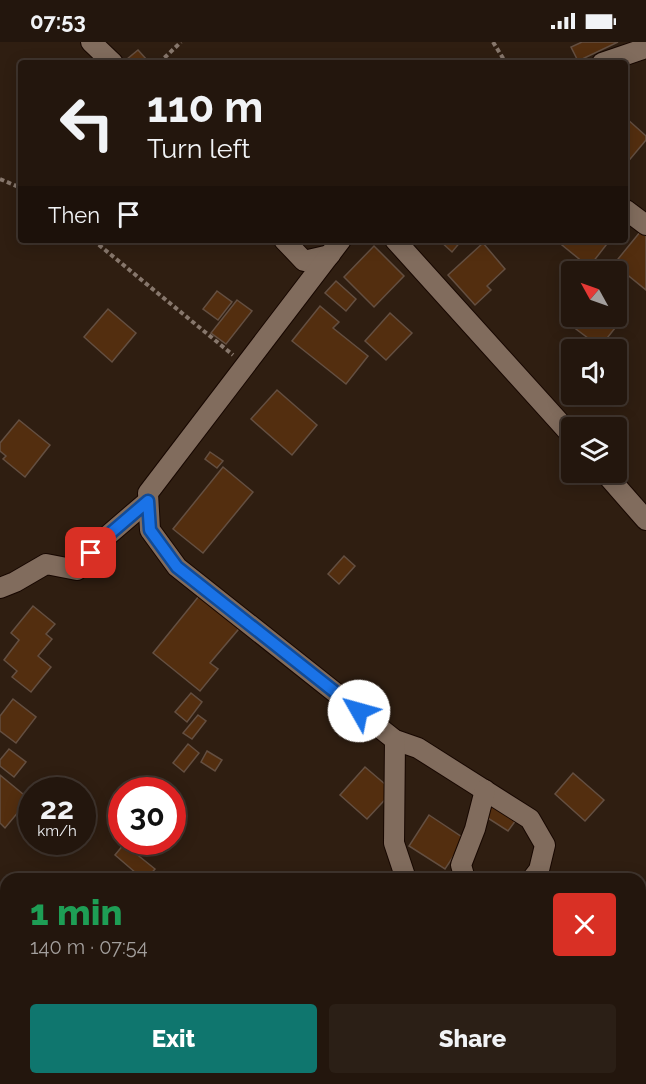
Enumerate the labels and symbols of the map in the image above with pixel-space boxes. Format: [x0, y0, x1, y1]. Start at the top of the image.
north arrow [561, 261, 627, 327]
pin [65, 527, 116, 578]
position arrow [327, 679, 391, 743]
speed limit sign: 30 [108, 777, 186, 855]

